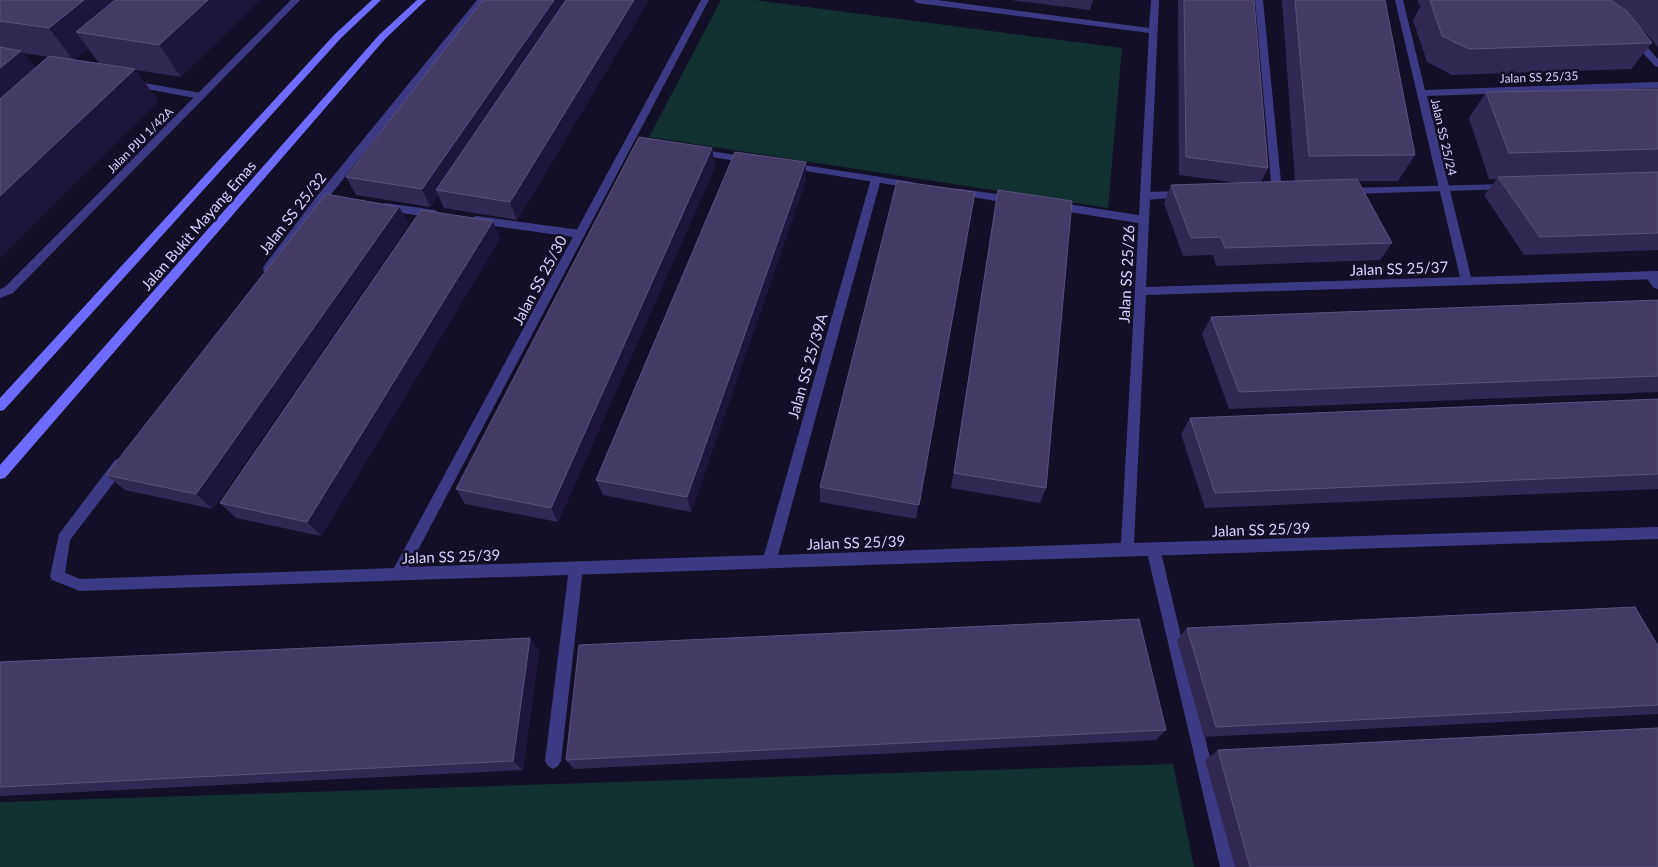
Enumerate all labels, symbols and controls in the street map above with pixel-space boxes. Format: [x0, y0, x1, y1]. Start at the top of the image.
street label: Jalan SS 25/35 [1499, 68, 1579, 86]
street label: Jalan SS 25/24 [1428, 97, 1460, 177]
street label: Jalan PJU 1/42A [104, 103, 177, 176]
street label: Jalan Bukit Mayang Emas [137, 157, 259, 293]
street label: Jalan SS 25/32 [255, 169, 329, 257]
street label: Jalan SS 25/26 [1114, 224, 1138, 324]
street label: Jalan SS 25/30 [508, 232, 570, 328]
street label: Jalan SS 25/37 [1350, 257, 1449, 279]
street label: Jalan SS 25/39A [783, 311, 831, 421]
street label: Jalan SS 25/39 [1212, 518, 1310, 540]
street label: Jalan SS 25/39 [807, 531, 905, 553]
street label: Jalan SS 25/39 [402, 545, 500, 567]

